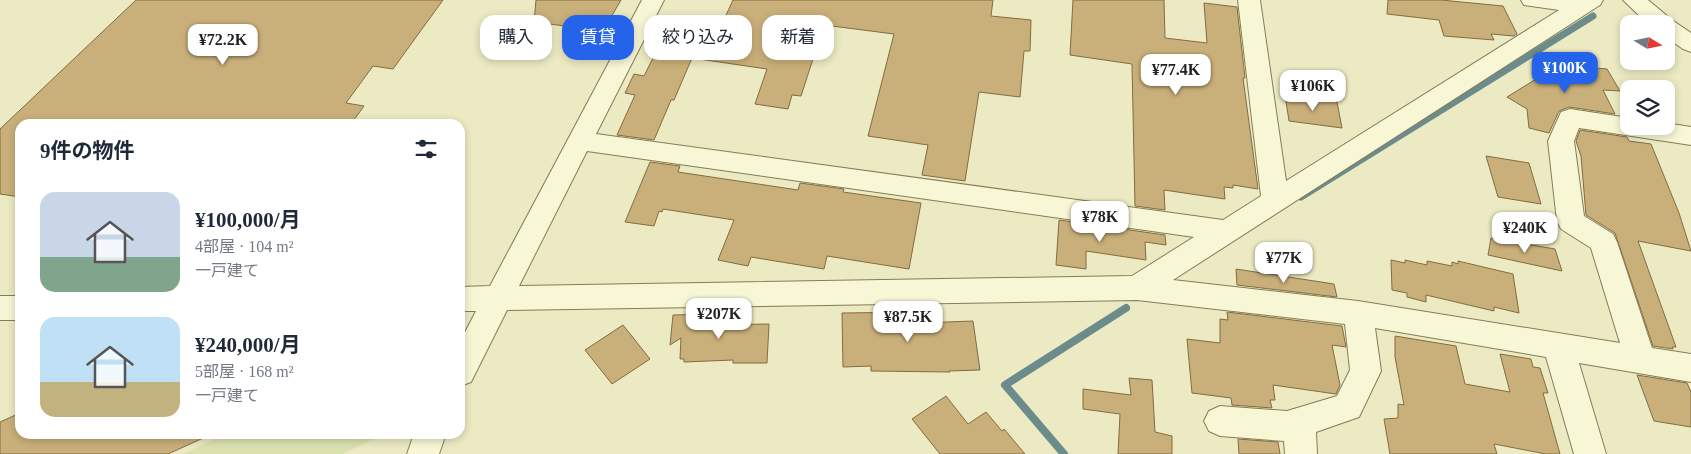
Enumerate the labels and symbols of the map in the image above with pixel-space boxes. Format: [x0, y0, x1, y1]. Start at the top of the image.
north arrow [1620, 15, 1675, 70]
pin: ¥72.2K [182, 23, 264, 66]
pin: ¥100K [1530, 52, 1600, 94]
pin: ¥77.4K [1135, 54, 1217, 96]
pin: ¥106K [1278, 70, 1348, 112]
pin: ¥78K [1070, 200, 1130, 243]
pin: ¥240K [1490, 212, 1560, 254]
pin: ¥77K [1254, 242, 1314, 284]
pin: ¥207K [684, 298, 754, 340]
pin: ¥87.5K [867, 300, 949, 343]

